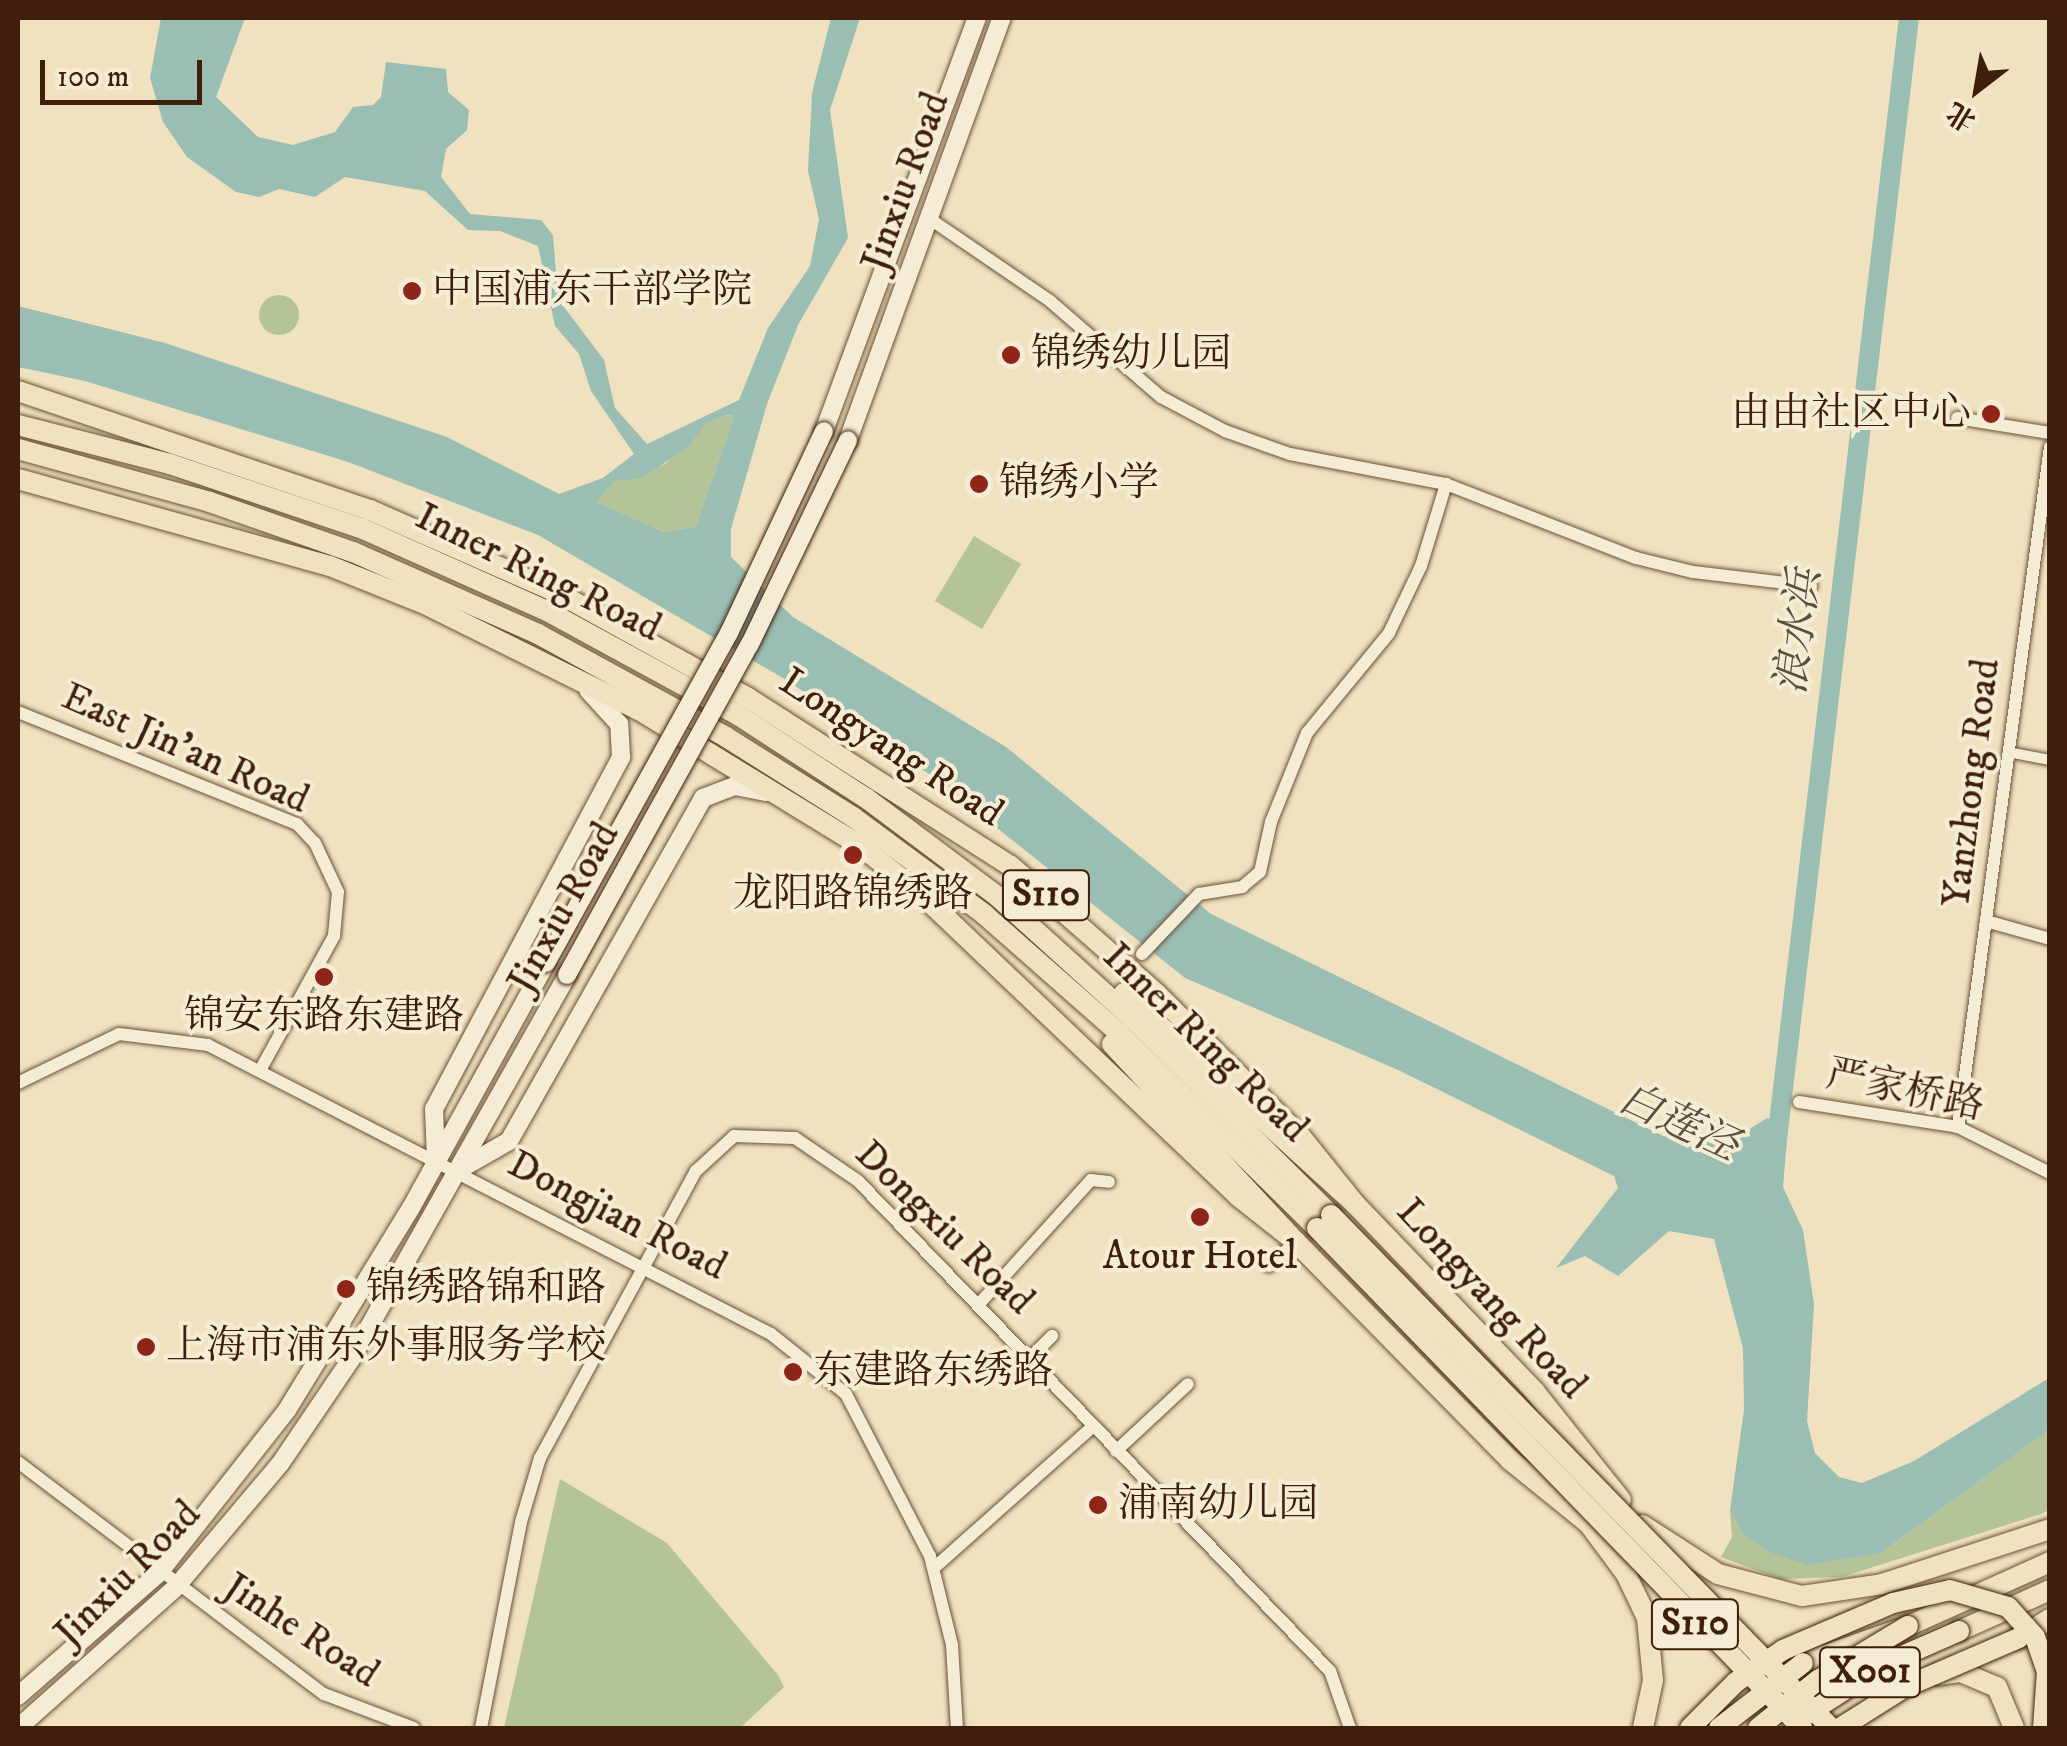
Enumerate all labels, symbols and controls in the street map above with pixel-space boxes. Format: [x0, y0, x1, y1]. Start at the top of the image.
scale bar [45, 40, 208, 102]
north arrow [1927, 40, 2027, 140]
text: 100 m [57, 59, 129, 96]
street label: Jinxiu Road [851, 86, 961, 278]
text: 北 [1940, 94, 1982, 138]
place label: 中国浦东干部学院 [432, 267, 752, 315]
marker: 中国浦东干部学院 [401, 280, 423, 302]
place label: 锦绣幼儿园 [1031, 331, 1231, 379]
marker: 锦绣幼儿园 [1000, 344, 1022, 366]
place label: 由由社区中心 [1731, 390, 1971, 438]
marker: 由由社区中心 [1980, 403, 2002, 425]
place label: 锦绣小学 [999, 460, 1159, 508]
marker: 锦绣小学 [968, 473, 990, 495]
street label: Inner Ring Road [408, 493, 668, 653]
water label: 浪水浜 [1766, 566, 1832, 698]
street label: Yanzhong Road [1933, 656, 2011, 910]
street label: Longyang Road [770, 658, 1012, 838]
street label: East Jin'an Road [54, 673, 316, 825]
street label: Jinxiu Road [498, 815, 630, 1001]
marker: 龙阳路锦绣路 [842, 844, 864, 866]
road number: S110 [1001, 862, 1091, 928]
place label: 龙阳路锦绣路 [733, 871, 973, 919]
street label: Inner Ring Road [1092, 933, 1318, 1153]
marker: 锦安东路东建路 [313, 966, 335, 988]
place label: 锦安东路东建路 [184, 993, 464, 1041]
street label: 严家桥路 [1822, 1051, 1988, 1131]
water label: 白莲泾 [1610, 1074, 1746, 1172]
street label: Dongxiu Road [845, 1131, 1043, 1325]
street label: Dongjian Road [500, 1140, 734, 1292]
street label: Longyang Road [1386, 1189, 1596, 1409]
marker: Atour Hotel [1189, 1206, 1211, 1228]
place label: Atour Hotel [1103, 1233, 1297, 1281]
place label: 锦绣路锦和路 [366, 1265, 606, 1313]
marker: 锦绣路锦和路 [335, 1278, 357, 1300]
place label: 上海市浦东外事服务学校 [166, 1323, 606, 1371]
marker: 上海市浦东外事服务学校 [135, 1336, 157, 1358]
place label: 东建路东绣路 [813, 1348, 1053, 1396]
marker: 东建路东绣路 [782, 1361, 804, 1383]
place label: 浦南幼儿园 [1118, 1481, 1318, 1529]
street label: Jinxiu Road [45, 1491, 211, 1657]
marker: 浦南幼儿园 [1087, 1494, 1109, 1516]
street label: Jinhe Road [214, 1563, 388, 1699]
road number: S110 [1650, 1591, 1740, 1657]
road number: X001 [1818, 1639, 1922, 1705]

